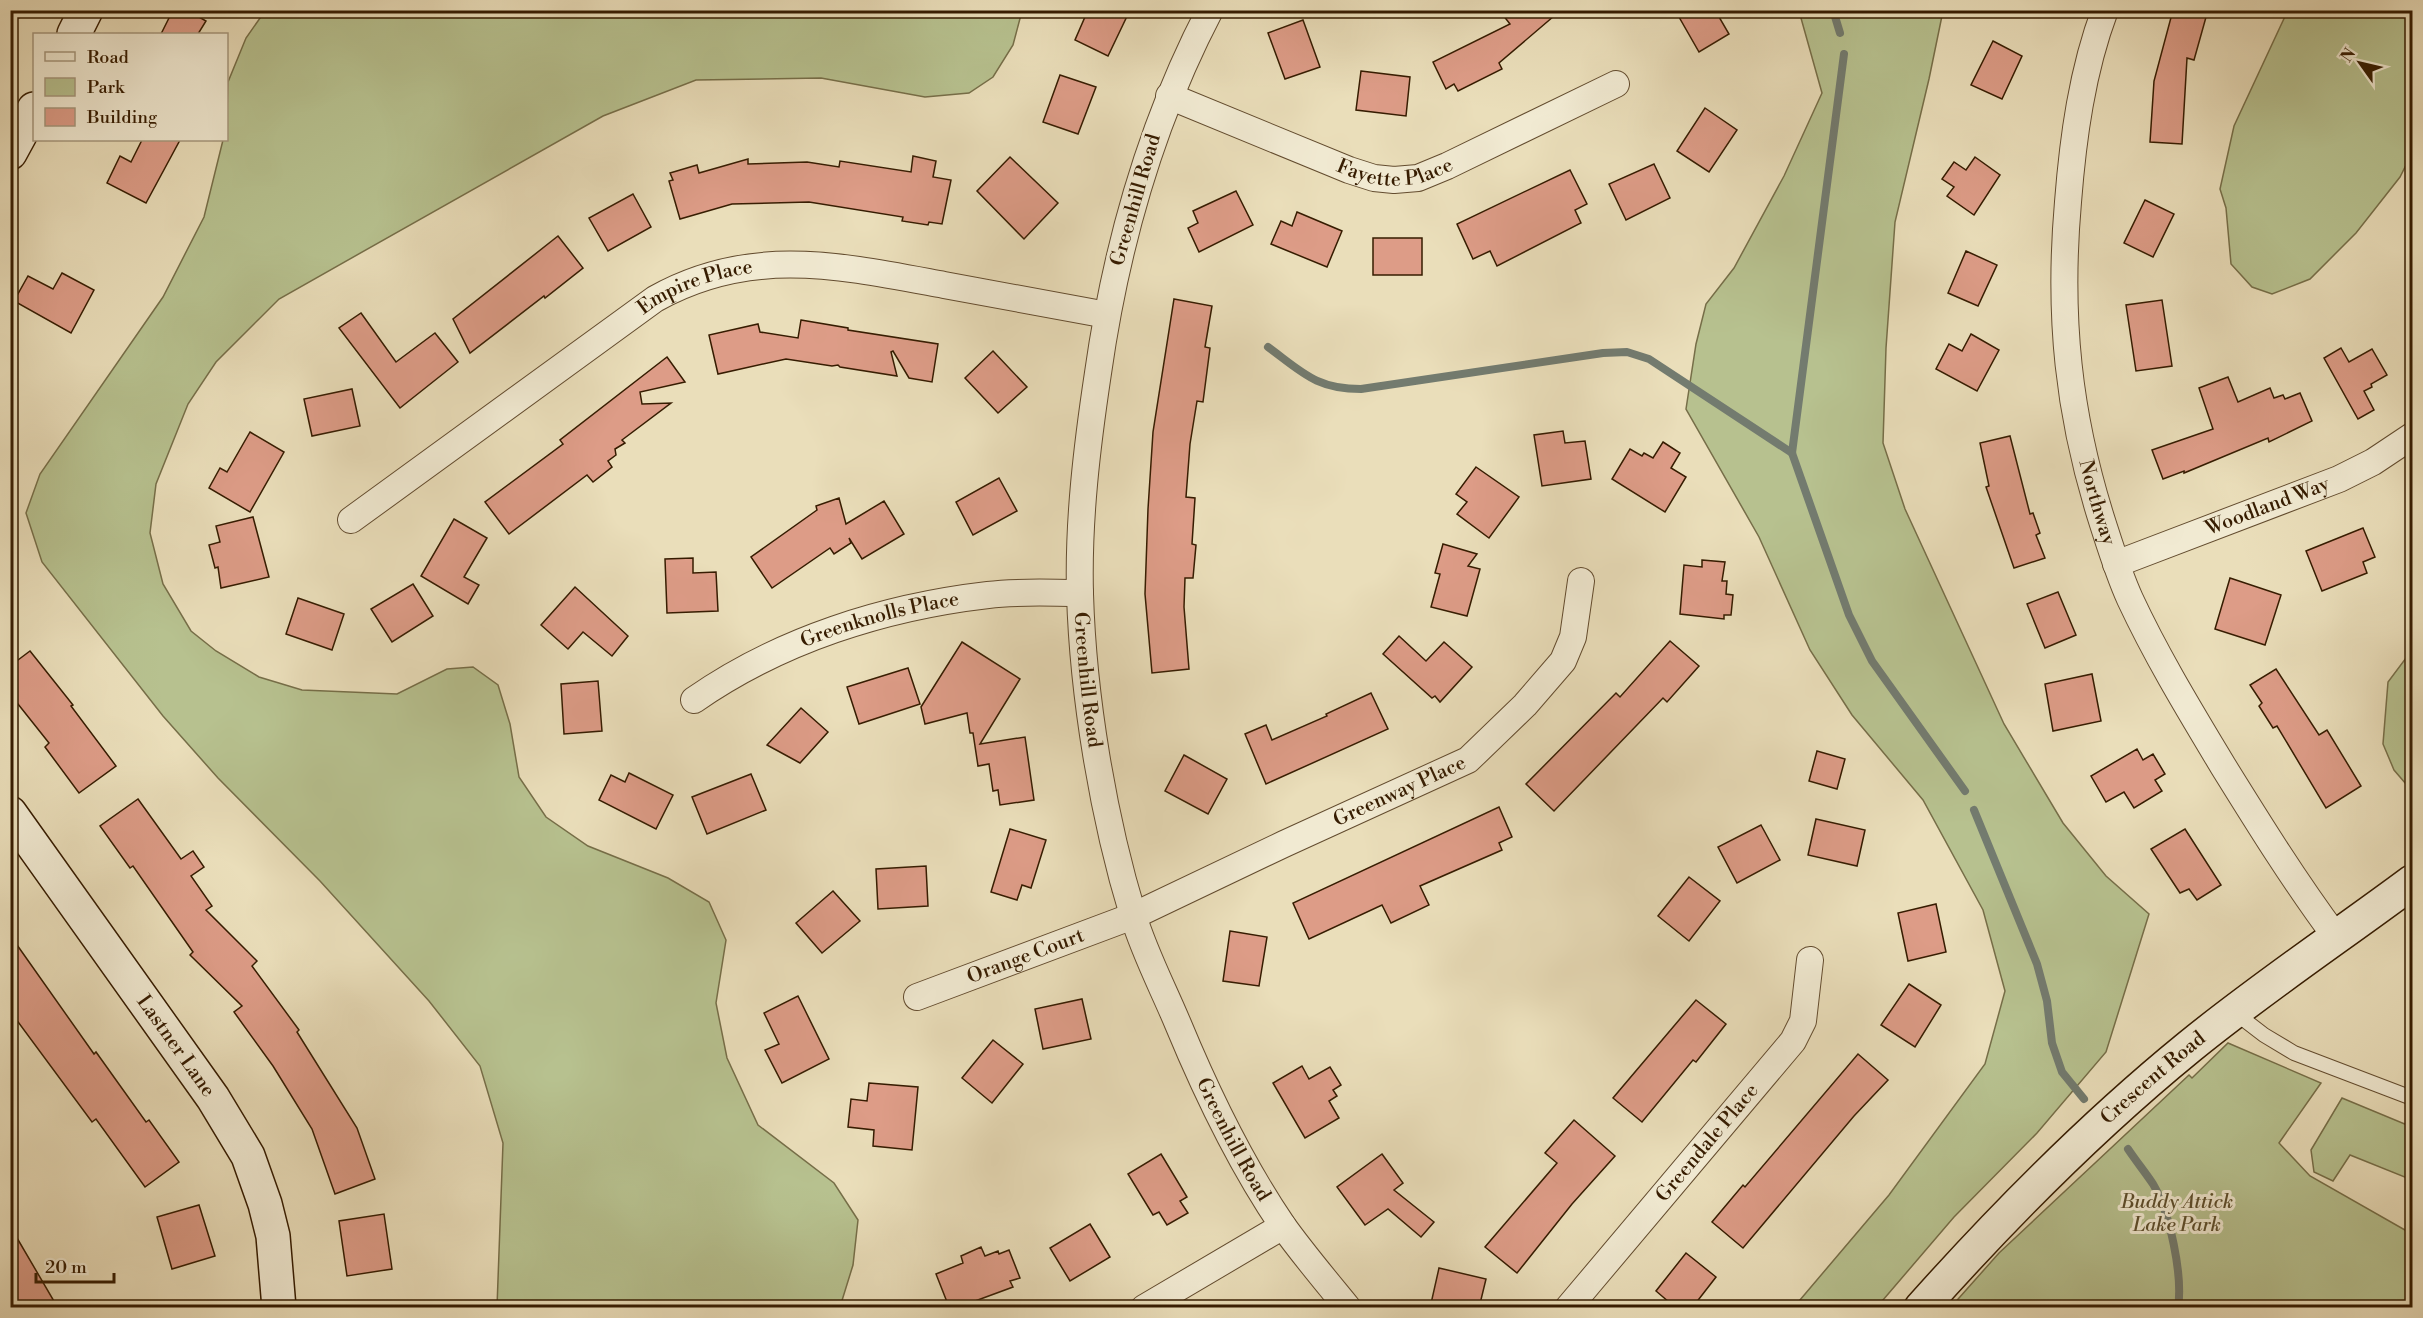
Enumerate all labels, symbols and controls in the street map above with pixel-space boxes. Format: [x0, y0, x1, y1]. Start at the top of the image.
legend [33, 33, 228, 141]
north arrow [2330, 33, 2390, 93]
text: N [2337, 44, 2360, 66]
text: Road [87, 46, 130, 69]
text: Park [87, 76, 126, 99]
text: Building [86, 106, 158, 129]
street label: Greenhill Road [1105, 130, 1167, 269]
street label: Fayette Place [1333, 152, 1457, 193]
street label: Empire Place [632, 254, 754, 320]
street label: Northway [2073, 457, 2122, 549]
street label: Woodland Way [2201, 471, 2333, 542]
street label: Greenknolls Place [797, 587, 961, 654]
street label: Greenhill Road [1068, 611, 1107, 750]
street label: Greenway Place [1329, 750, 1470, 832]
street label: Orange Court [963, 923, 1088, 990]
street label: Lastner Lane [131, 990, 221, 1102]
street label: Crescent Road [2095, 1026, 2211, 1130]
street label: Greenhill Road [1190, 1074, 1277, 1206]
street label: Greendale Place [1650, 1079, 1764, 1207]
park label: Buddy Attick Lake Park [2120, 1190, 2233, 1238]
scale bar [36, 1246, 114, 1284]
text: 20 m [45, 1256, 87, 1279]

